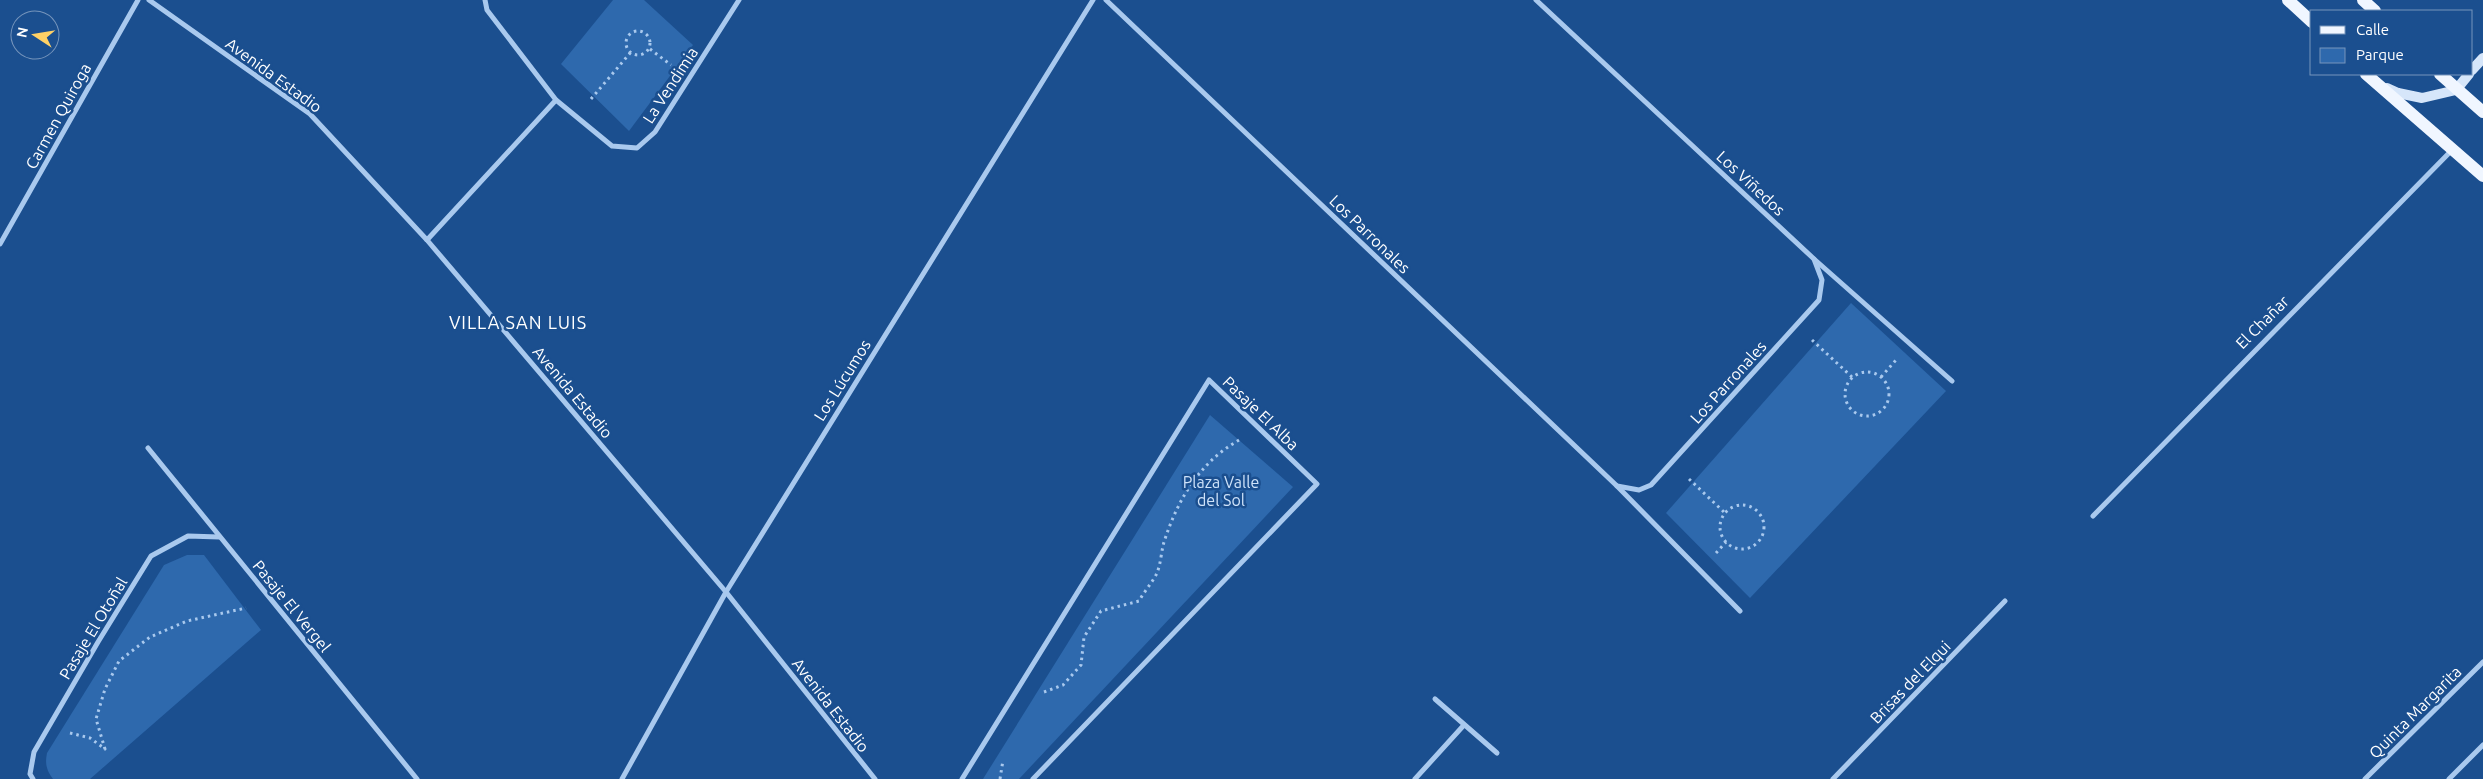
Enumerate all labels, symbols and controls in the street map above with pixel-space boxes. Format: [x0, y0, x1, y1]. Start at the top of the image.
north arrow [10, 10, 60, 60]
legend [2310, 10, 2473, 75]
text: Calle [2356, 21, 2389, 38]
text: N [13, 26, 31, 39]
street label: Avenida Estadio [223, 34, 325, 116]
street label: La Vendimia [639, 44, 701, 126]
text: Parque [2356, 46, 2404, 63]
street label: Carmen Quiroga [22, 60, 94, 172]
street label: Los Viñedos [1713, 147, 1789, 219]
street label: Los Parronales [1326, 191, 1414, 277]
street label: El Chañar [2232, 292, 2292, 352]
district label: VILLA SAN LUIS [449, 312, 587, 332]
street label: Los Lúcumos [810, 336, 874, 424]
street label: Los Parronales [1686, 337, 1770, 427]
street label: Avenida Estadio [529, 343, 617, 441]
street label: Pasaje El Alba [1219, 372, 1303, 454]
park label: Plaza Valle del Sol [1183, 473, 1259, 509]
street label: Pasaje El Vergel [250, 557, 334, 655]
street label: Pasaje El Otoñal [56, 574, 130, 682]
street label: Brisas del Elqui [1866, 637, 1954, 727]
street label: Avenida Estadio [789, 655, 873, 755]
street label: Quinta Margarita [2365, 662, 2465, 762]

